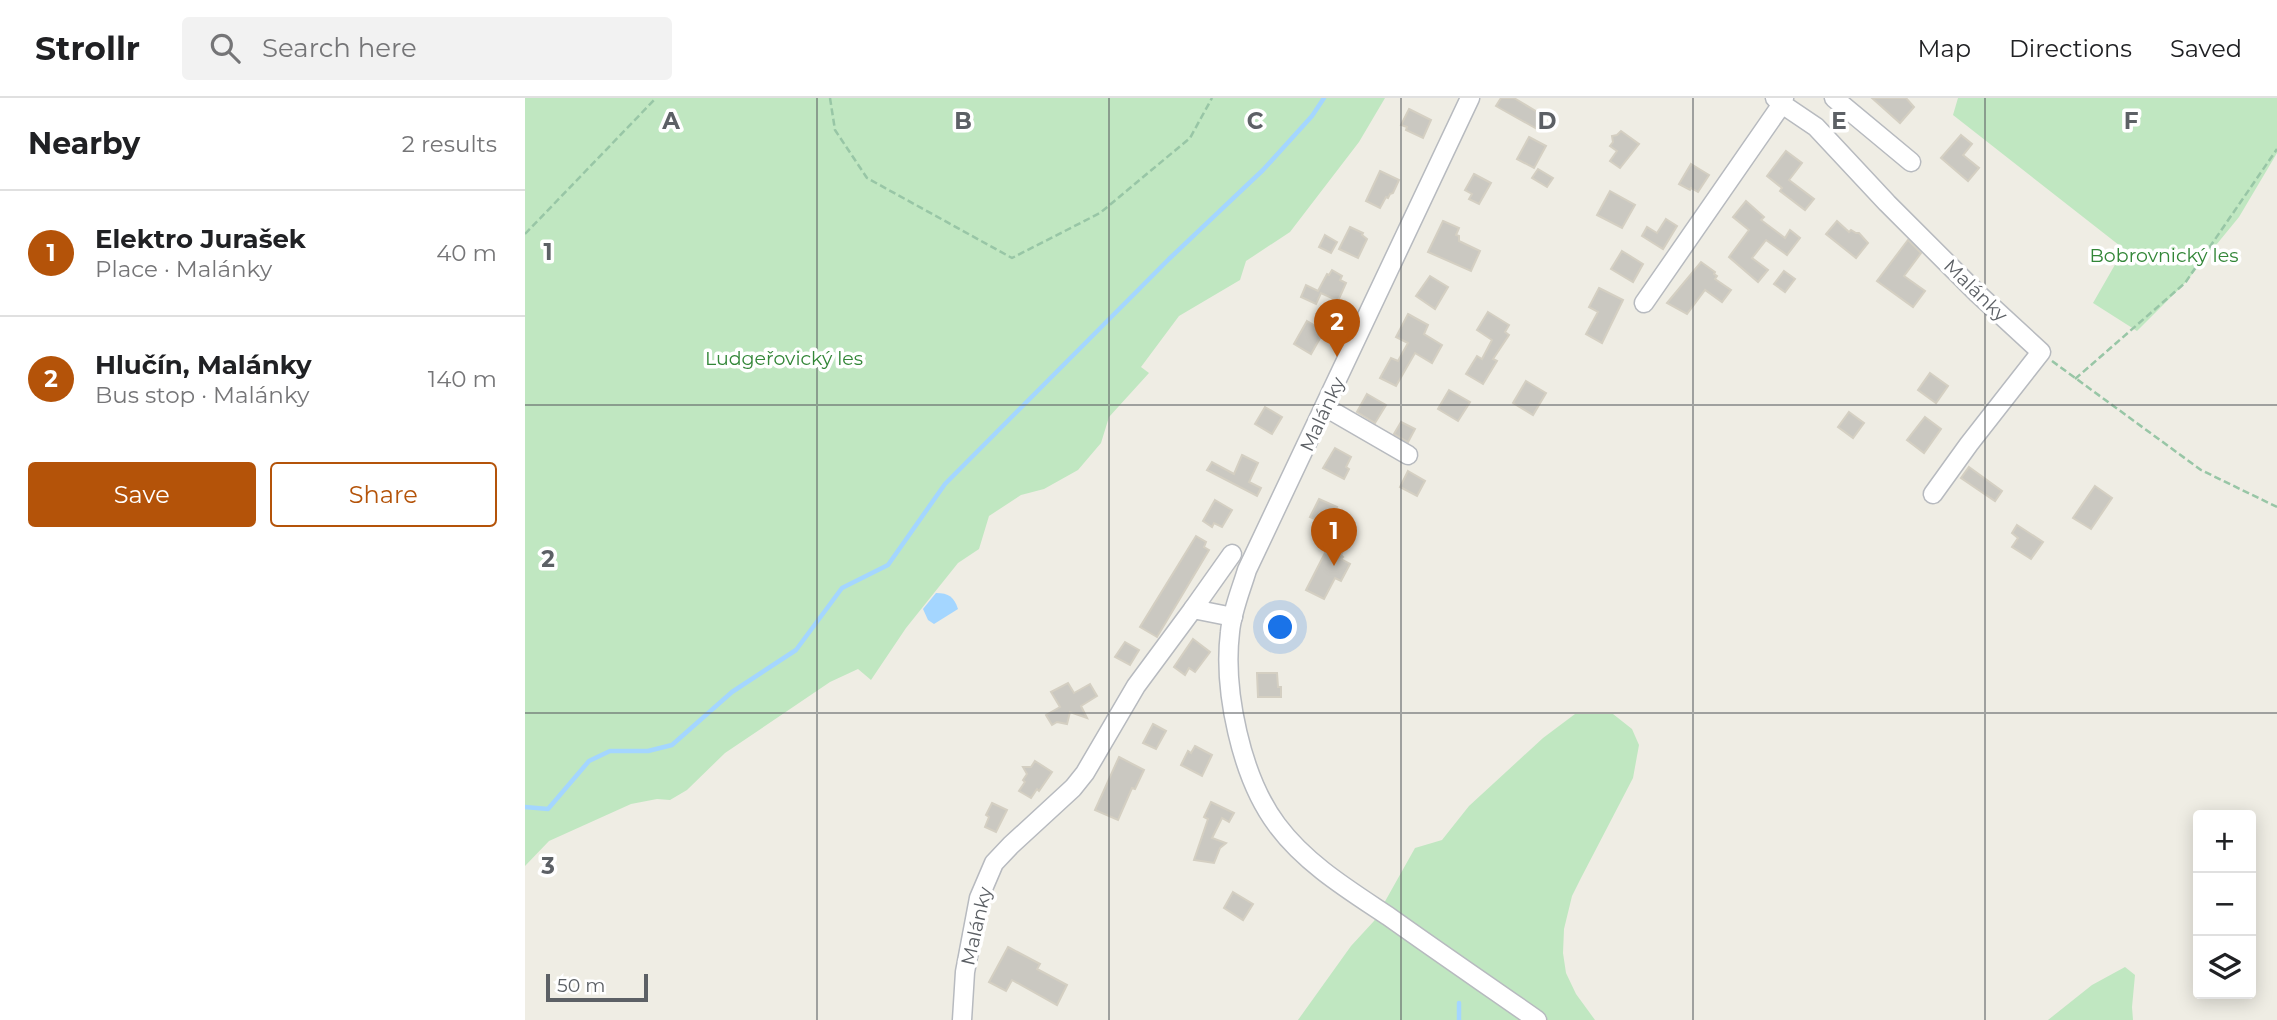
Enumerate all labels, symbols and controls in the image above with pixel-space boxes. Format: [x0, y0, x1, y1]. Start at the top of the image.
search box [182, 17, 672, 80]
text: Strollr [35, 28, 140, 68]
icon: search [206, 29, 244, 67]
text: Search here [262, 32, 417, 64]
text: Map [1918, 34, 1971, 63]
text: Directions [2009, 34, 2132, 63]
text: Saved [2170, 34, 2242, 63]
text: A [661, 107, 680, 135]
text: B [954, 107, 972, 135]
text: C [1247, 107, 1264, 135]
text: D [1538, 107, 1557, 135]
text: E [1831, 107, 1847, 135]
text: F [2124, 107, 2139, 135]
text: Nearby [28, 125, 140, 162]
text: 2 results [402, 130, 497, 158]
text: Elektro Jurašek [95, 223, 306, 255]
text: 1 [543, 238, 553, 266]
text: 1 [46, 239, 56, 267]
text: 40 m [436, 239, 497, 267]
park label: Bobrovnický les [2090, 244, 2238, 267]
street label: Malánky [1939, 254, 2013, 327]
text: Place · Malánky [95, 255, 272, 283]
pin: 2 [1314, 299, 1360, 357]
park label: Ludgeřovický les [705, 347, 863, 370]
text: Hlučín, Malánky [95, 349, 312, 381]
text: 2 [44, 365, 58, 393]
text: 140 m [428, 365, 497, 393]
street label: Malánky [1295, 373, 1350, 455]
text: Bus stop · Malánky [95, 381, 310, 409]
button: Save [28, 462, 256, 527]
button: Share [270, 462, 497, 527]
pin: 1 [1311, 508, 1357, 566]
text: 2 [541, 545, 555, 573]
your location [1263, 610, 1297, 644]
map controls [2193, 810, 2256, 999]
button: + [2193, 810, 2256, 873]
text: 3 [540, 852, 555, 880]
button: − [2193, 873, 2256, 936]
street label: Malánky [956, 884, 997, 968]
button: layers [2193, 936, 2256, 999]
scale bar [546, 971, 647, 1003]
text: 50 m [557, 974, 605, 997]

